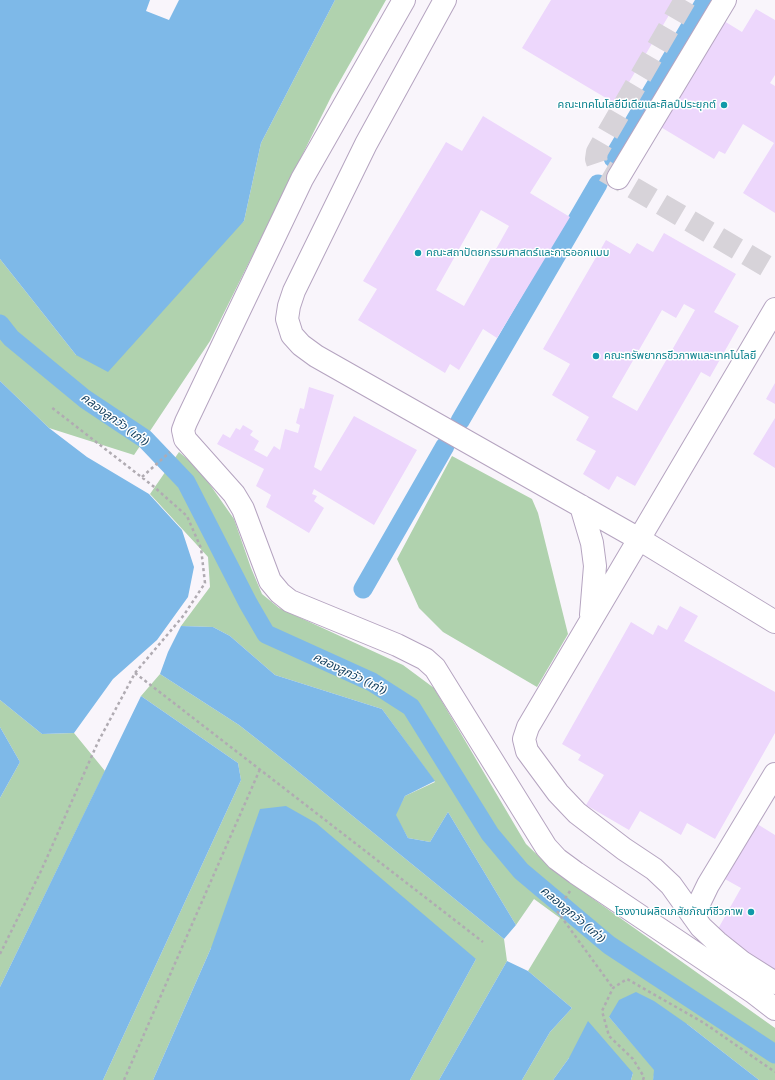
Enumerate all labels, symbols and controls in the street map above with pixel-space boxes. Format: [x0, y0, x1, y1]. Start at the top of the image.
place label: คณะเทคโนโลยีมีเดียและศิลป์ประยุกต์ [558, 98, 716, 112]
marker: คณะเทคโนโลยีมีเดียและศิลป์ประยุกต์ [719, 100, 729, 110]
place label: คณะสถาปัตยกรรมศาสตร์และการออกแบบ [426, 246, 609, 260]
marker: คณะสถาปัตยกรรมศาสตร์และการออกแบบ [413, 248, 423, 258]
place label: คณะทรัพยากรชีวภาพและเทคโนโลยี [604, 349, 756, 363]
marker: คณะทรัพยากรชีวภาพและเทคโนโลยี [591, 351, 601, 361]
water label: คลองลูกวัว (เก่า) [78, 390, 152, 450]
water label: คลองลูกวัว (เก่า) [311, 650, 389, 698]
water label: คลองลูกวัว (เก่า) [537, 884, 609, 946]
place label: โรงงานผลิตเภสัชภัณฑ์ชีวภาพ [615, 905, 743, 919]
marker: โรงงานผลิตเภสัชภัณฑ์ชีวภาพ [746, 907, 756, 917]

